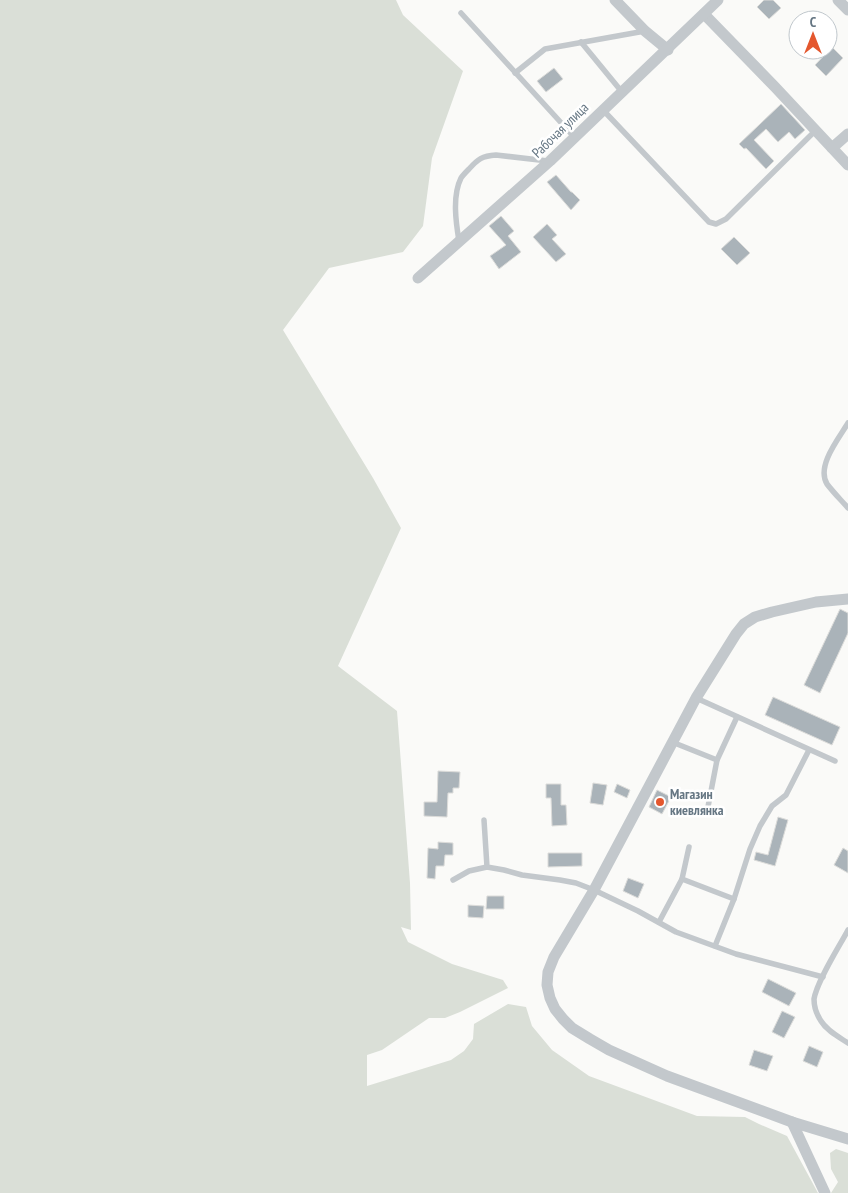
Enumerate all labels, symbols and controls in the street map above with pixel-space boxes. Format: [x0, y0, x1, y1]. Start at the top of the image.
north arrow [788, 10, 838, 60]
text: С [810, 13, 817, 31]
street label: Рабочая улица [528, 99, 592, 161]
place label: Магазин киевлянка [670, 785, 724, 819]
marker: Магазин киевлянка [654, 796, 666, 808]

